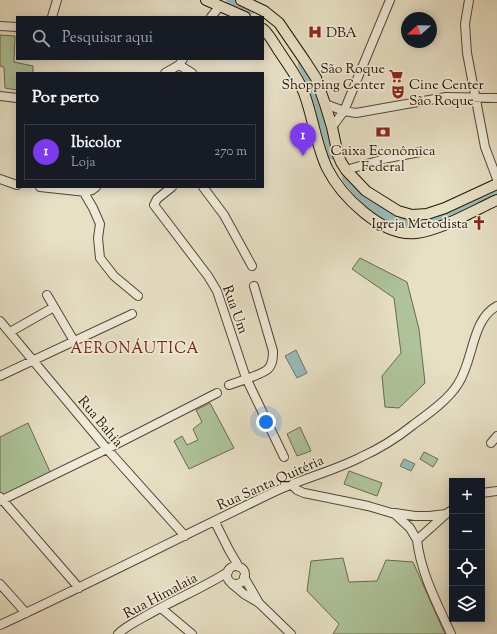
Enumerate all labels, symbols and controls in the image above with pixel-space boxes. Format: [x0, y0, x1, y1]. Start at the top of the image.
north arrow [401, 12, 437, 48]
search box [16, 16, 264, 60]
hospital icon: DBA [307, 24, 323, 40]
place label: DBA [326, 24, 358, 44]
icon: search [30, 27, 52, 49]
text: Pesquisar aqui [62, 28, 153, 49]
place label: São Roque Shopping Center [282, 60, 386, 96]
supermarket icon: São Roque Shopping Center [388, 68, 404, 84]
place label: Cine Center São Roque [409, 76, 485, 112]
theatre icon: Cine Center São Roque [390, 84, 406, 100]
text: Por perto [32, 86, 99, 110]
pin: 1 [290, 123, 316, 156]
bank icon: Caixa Econômica Federal [375, 124, 391, 140]
text: Ibicolor [71, 133, 121, 154]
place label: Caixa Econômica Federal [330, 142, 436, 178]
text: 1 [44, 143, 48, 161]
text: 270 m [214, 143, 247, 161]
text: Loja [71, 154, 95, 172]
place label: Igreja Metodista [371, 215, 469, 235]
church icon: Igreja Metodista [471, 215, 487, 231]
street label: Rua Um [216, 283, 252, 337]
district label: AERONÁUTICA [70, 338, 200, 360]
street label: Rua Bahia [72, 392, 127, 453]
your location [256, 412, 276, 432]
street label: Rua Santa Quitéria [214, 451, 328, 516]
map controls [449, 478, 485, 622]
button: + [449, 478, 485, 514]
button: − [449, 514, 485, 550]
button: locate [449, 550, 485, 586]
street label: Rua Himalaia [120, 569, 202, 625]
button: layers [449, 586, 485, 622]

